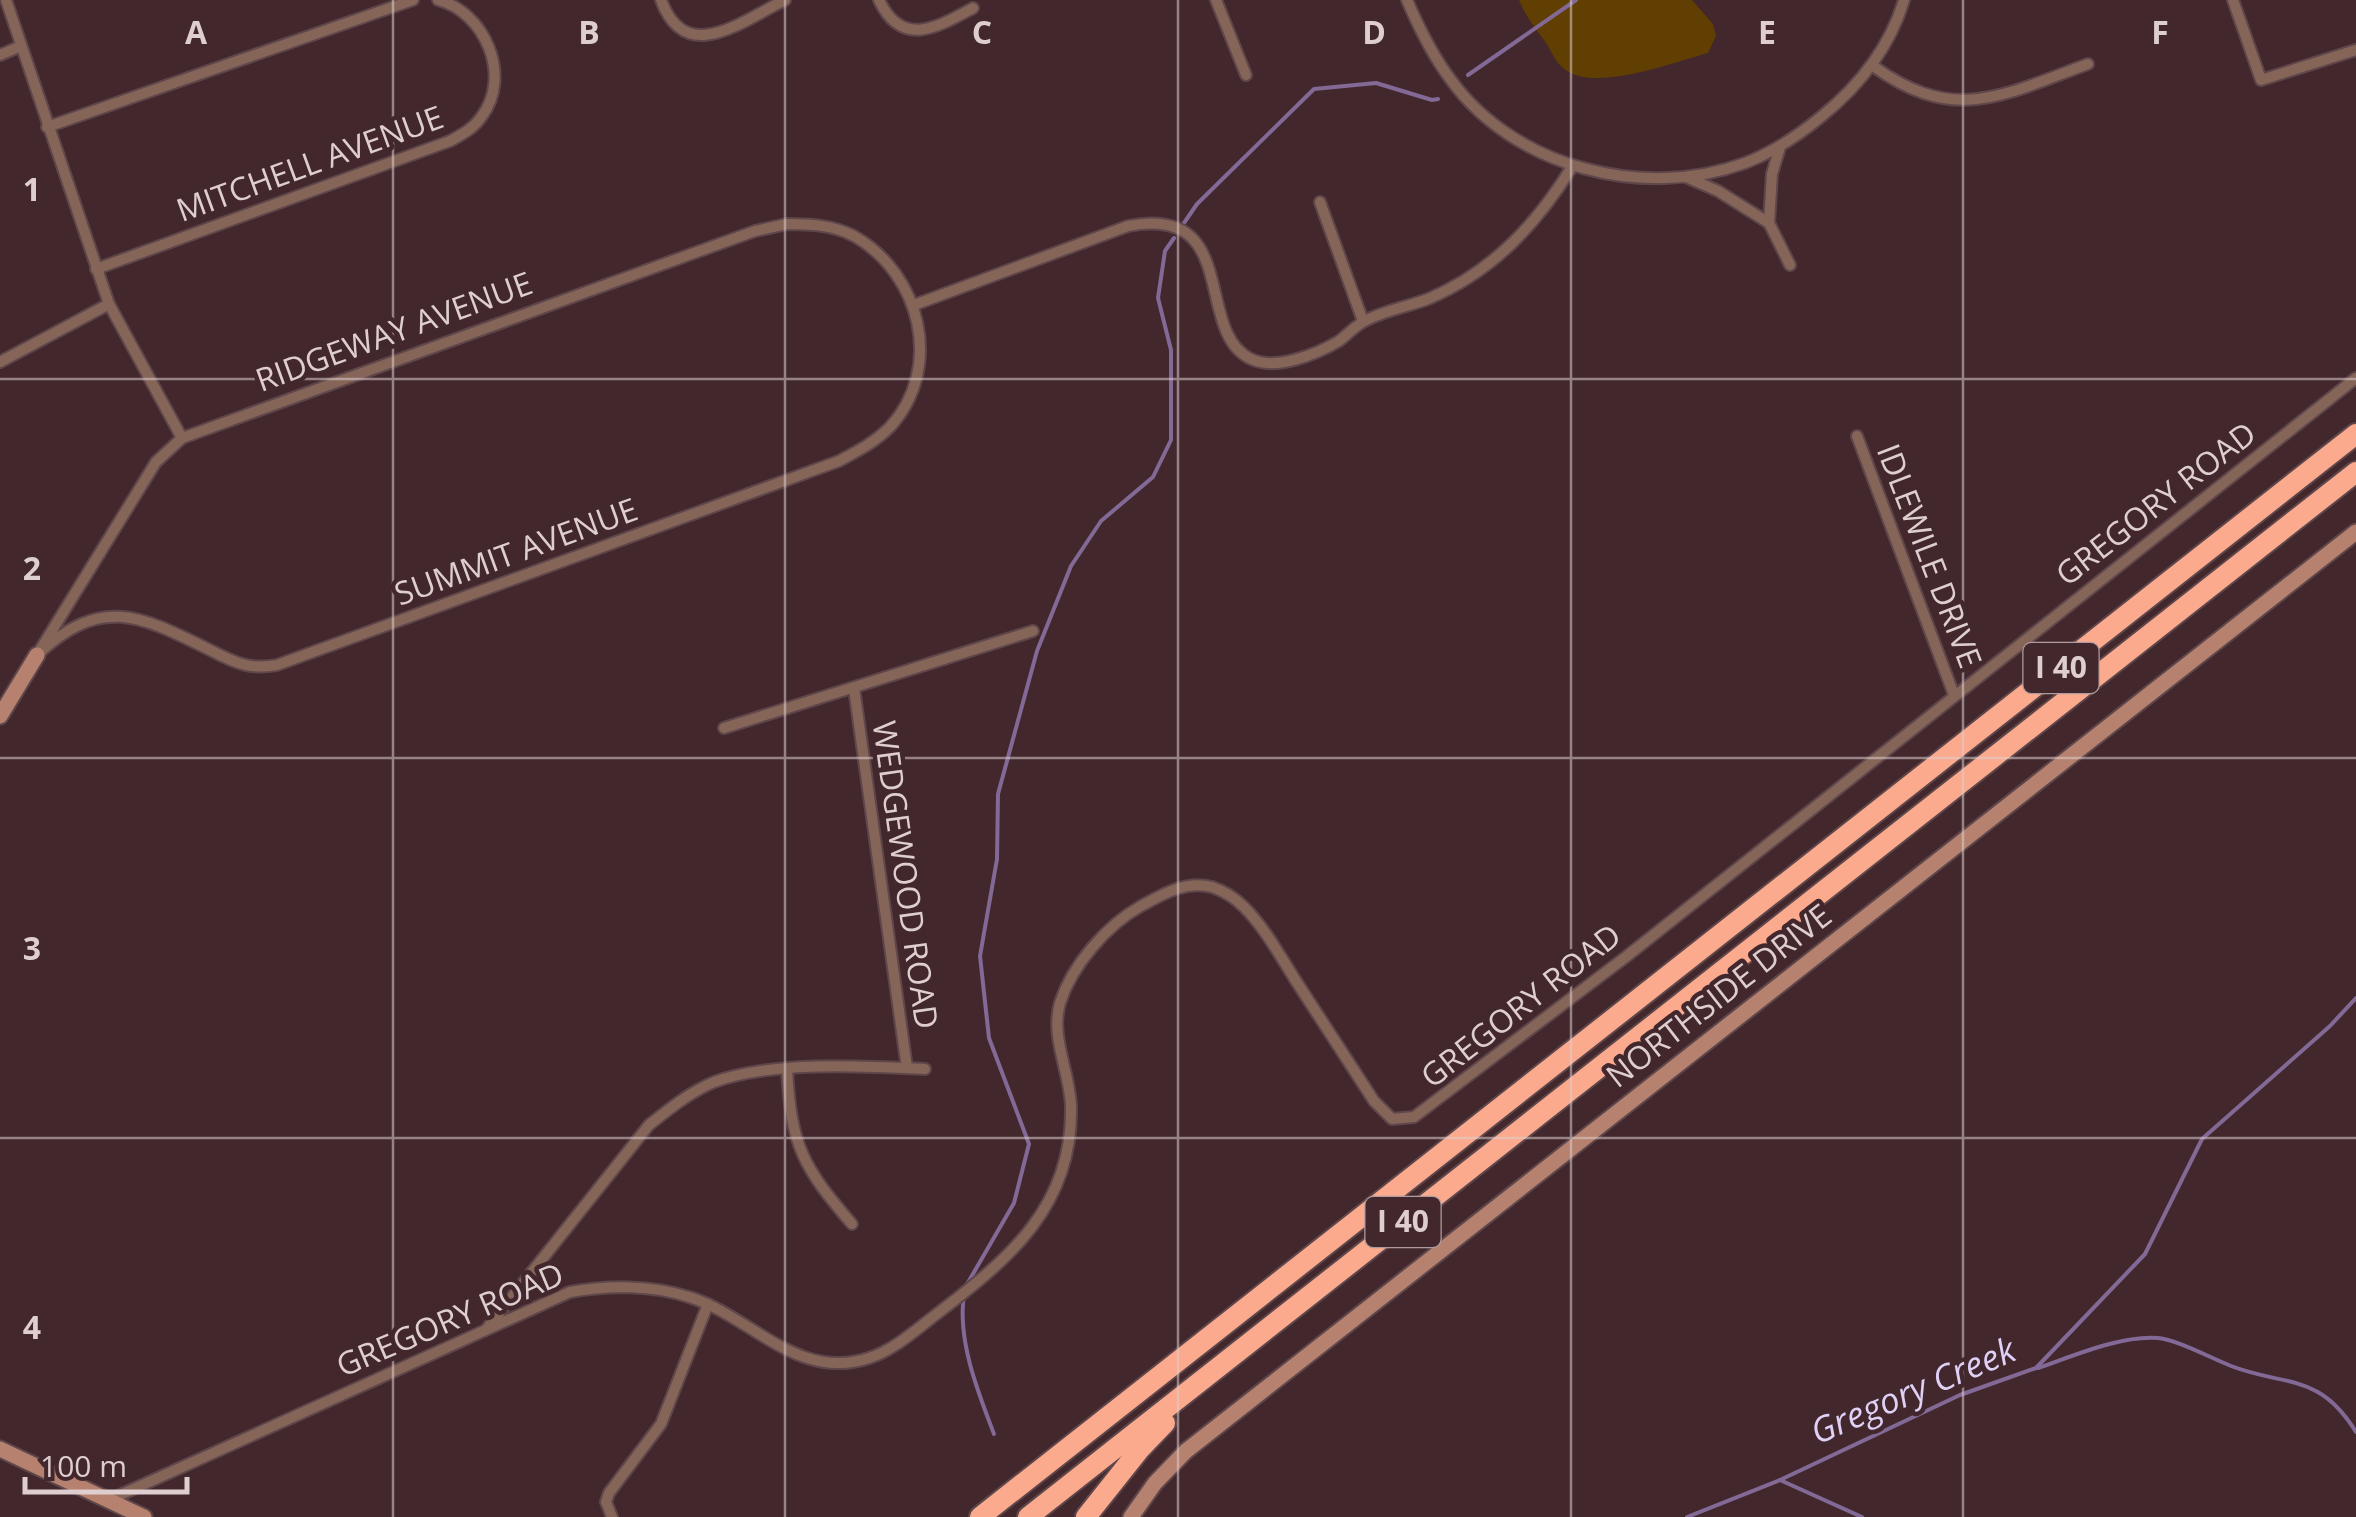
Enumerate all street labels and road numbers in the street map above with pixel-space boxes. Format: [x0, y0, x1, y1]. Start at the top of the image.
street label: MITCHELL AVENUE [170, 94, 449, 231]
street label: RIDGEWAY AVENUE [249, 261, 538, 401]
street label: GREGORY ROAD [2046, 411, 2264, 595]
street label: IDLEWILE DRIVE [1868, 437, 1993, 674]
street label: SUMMIT AVENUE [388, 487, 643, 615]
road number: I 40 [2024, 643, 2098, 693]
street label: WEDGEWOOD ROAD [864, 718, 949, 1032]
street label: NORTHSIDE DRIVE [1597, 893, 1839, 1096]
street label: GREGORY ROAD [1411, 913, 1629, 1097]
road number: I 40 [1366, 1197, 1440, 1247]
street label: GREGORY ROAD [329, 1251, 570, 1386]

